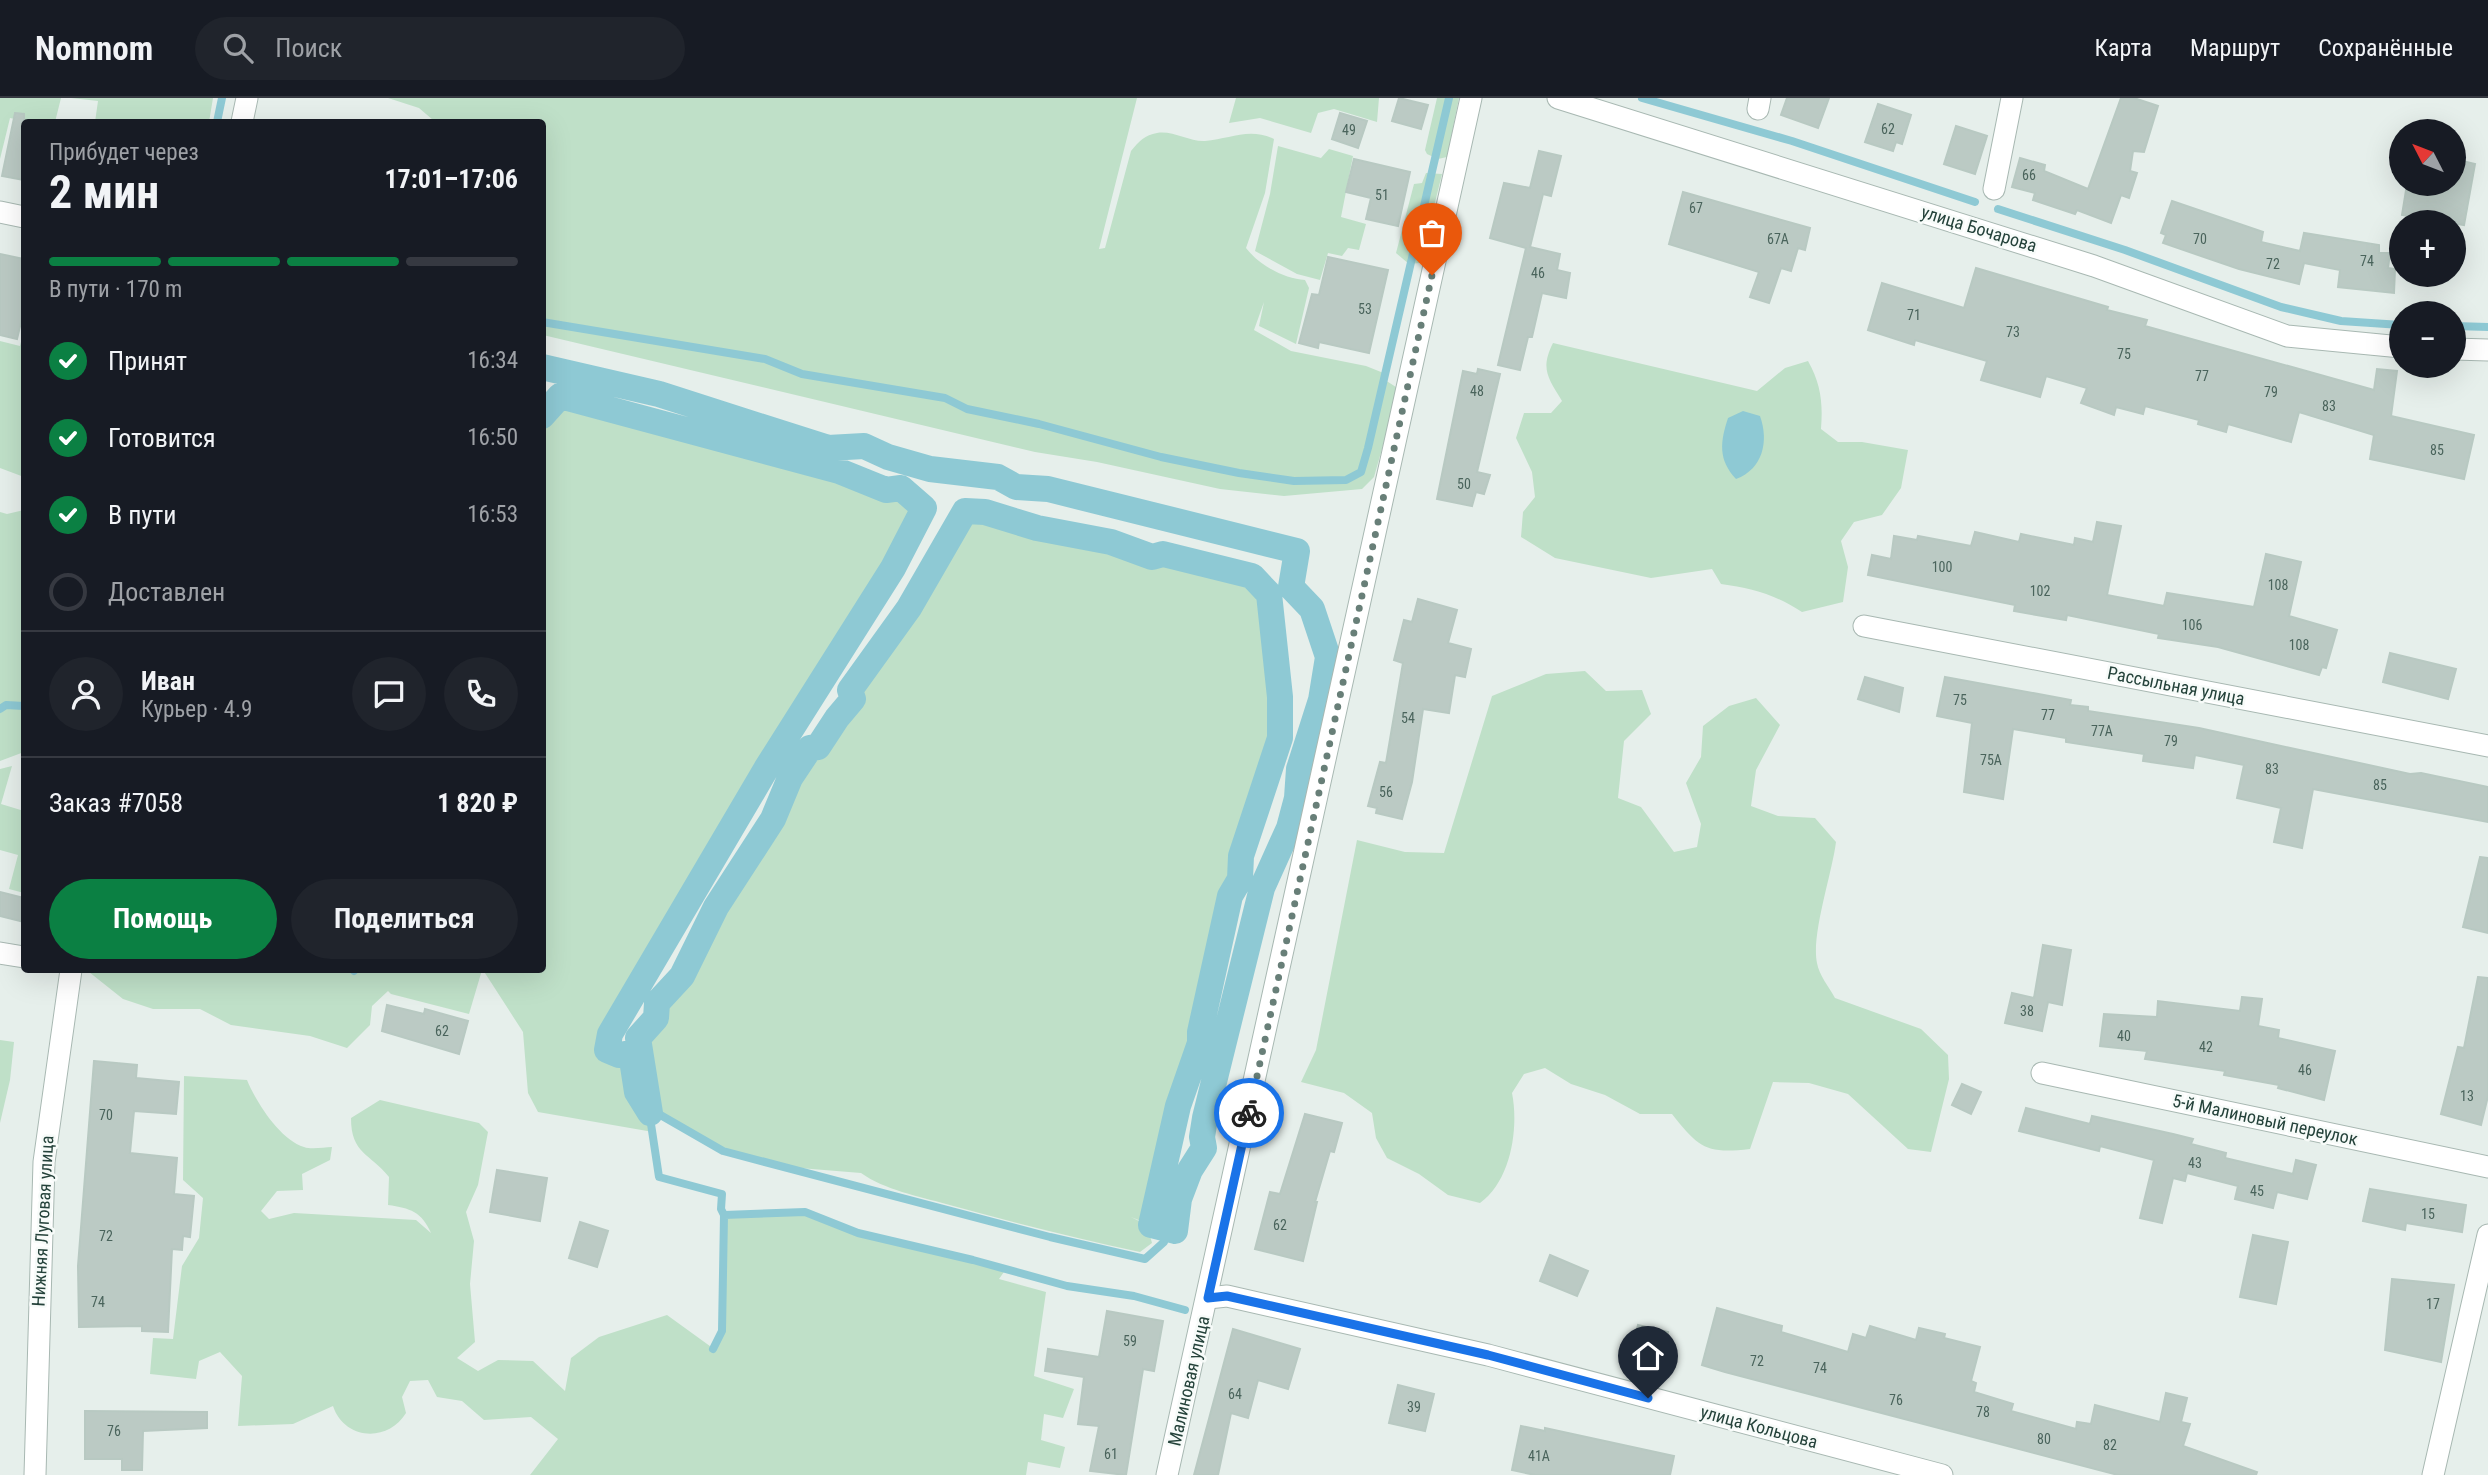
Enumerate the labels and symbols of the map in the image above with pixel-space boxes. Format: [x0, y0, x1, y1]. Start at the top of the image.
north arrow [2389, 119, 2466, 196]
house number: 62 [1881, 121, 1895, 137]
house number: 49 [1342, 122, 1356, 138]
house number: 66 [2022, 167, 2036, 183]
house number: 51 [1375, 187, 1389, 203]
house number: 67 [1689, 200, 1703, 216]
street label: улица Бочарова [1919, 201, 2039, 256]
pin [1402, 203, 1462, 275]
house number: 67А [1767, 231, 1789, 247]
house number: 70 [2193, 231, 2207, 247]
house number: 74 [2360, 253, 2374, 269]
house number: 72 [2266, 256, 2280, 272]
house number: 46 [1531, 265, 1545, 281]
house number: 53 [1358, 301, 1372, 317]
house number: 71 [1907, 307, 1921, 323]
house number: 73 [2006, 324, 2020, 340]
house number: 75 [2117, 346, 2131, 362]
house number: 77 [2195, 368, 2209, 384]
house number: 48 [1470, 383, 1484, 399]
house number: 79 [2264, 384, 2278, 400]
house number: 83 [2322, 398, 2336, 414]
house number: 85 [2430, 442, 2444, 458]
house number: 50 [1457, 476, 1471, 492]
house number: 100 [1932, 559, 1952, 575]
house number: 108 [2268, 577, 2288, 593]
house number: 102 [2030, 583, 2050, 599]
house number: 106 [2182, 617, 2202, 633]
house number: 108 [2289, 637, 2309, 653]
street label: Рассыльная улица [2106, 662, 2246, 709]
house number: 75 [1953, 692, 1967, 708]
house number: 77 [2041, 707, 2055, 723]
house number: 54 [1401, 710, 1415, 726]
house number: 77А [2091, 723, 2113, 739]
house number: 79 [2164, 733, 2178, 749]
house number: 75А [1980, 752, 2002, 768]
house number: 83 [2265, 761, 2279, 777]
house number: 85 [2373, 777, 2387, 793]
house number: 56 [1379, 784, 1393, 800]
house number: 38 [2020, 1003, 2034, 1019]
house number: 62 [435, 1023, 449, 1039]
house number: 40 [2117, 1028, 2131, 1044]
house number: 42 [2199, 1039, 2213, 1055]
house number: 46 [2298, 1062, 2312, 1078]
courier [1214, 1078, 1284, 1148]
house number: 13 [2460, 1088, 2474, 1104]
street label: 5-й Малиновый переулок [2171, 1090, 2360, 1149]
house number: 70 [99, 1107, 113, 1123]
street label: Нижняя Луговая улица [28, 1135, 57, 1307]
house number: 43 [2188, 1155, 2202, 1171]
house number: 45 [2250, 1183, 2264, 1199]
house number: 15 [2421, 1206, 2435, 1222]
house number: 62 [1273, 1217, 1287, 1233]
house number: 72 [99, 1228, 113, 1244]
house number: 74 [91, 1294, 105, 1310]
house number: 17 [2426, 1296, 2440, 1312]
street label: Малиновая улица [1163, 1314, 1214, 1448]
pin [1618, 1326, 1678, 1398]
house number: 59 [1123, 1333, 1137, 1349]
house number: 72 [1750, 1353, 1764, 1369]
house number: 74 [1813, 1360, 1827, 1376]
house number: 64 [1228, 1386, 1242, 1402]
house number: 76 [1889, 1392, 1903, 1408]
house number: 39 [1407, 1399, 1421, 1415]
street label: улица Кольцова [1698, 1401, 1820, 1452]
house number: 78 [1976, 1404, 1990, 1420]
house number: 76 [107, 1423, 121, 1439]
house number: 80 [2037, 1431, 2051, 1447]
house number: 82 [2103, 1437, 2117, 1453]
house number: 61 [1104, 1446, 1118, 1462]
house number: 41А [1528, 1448, 1550, 1464]

